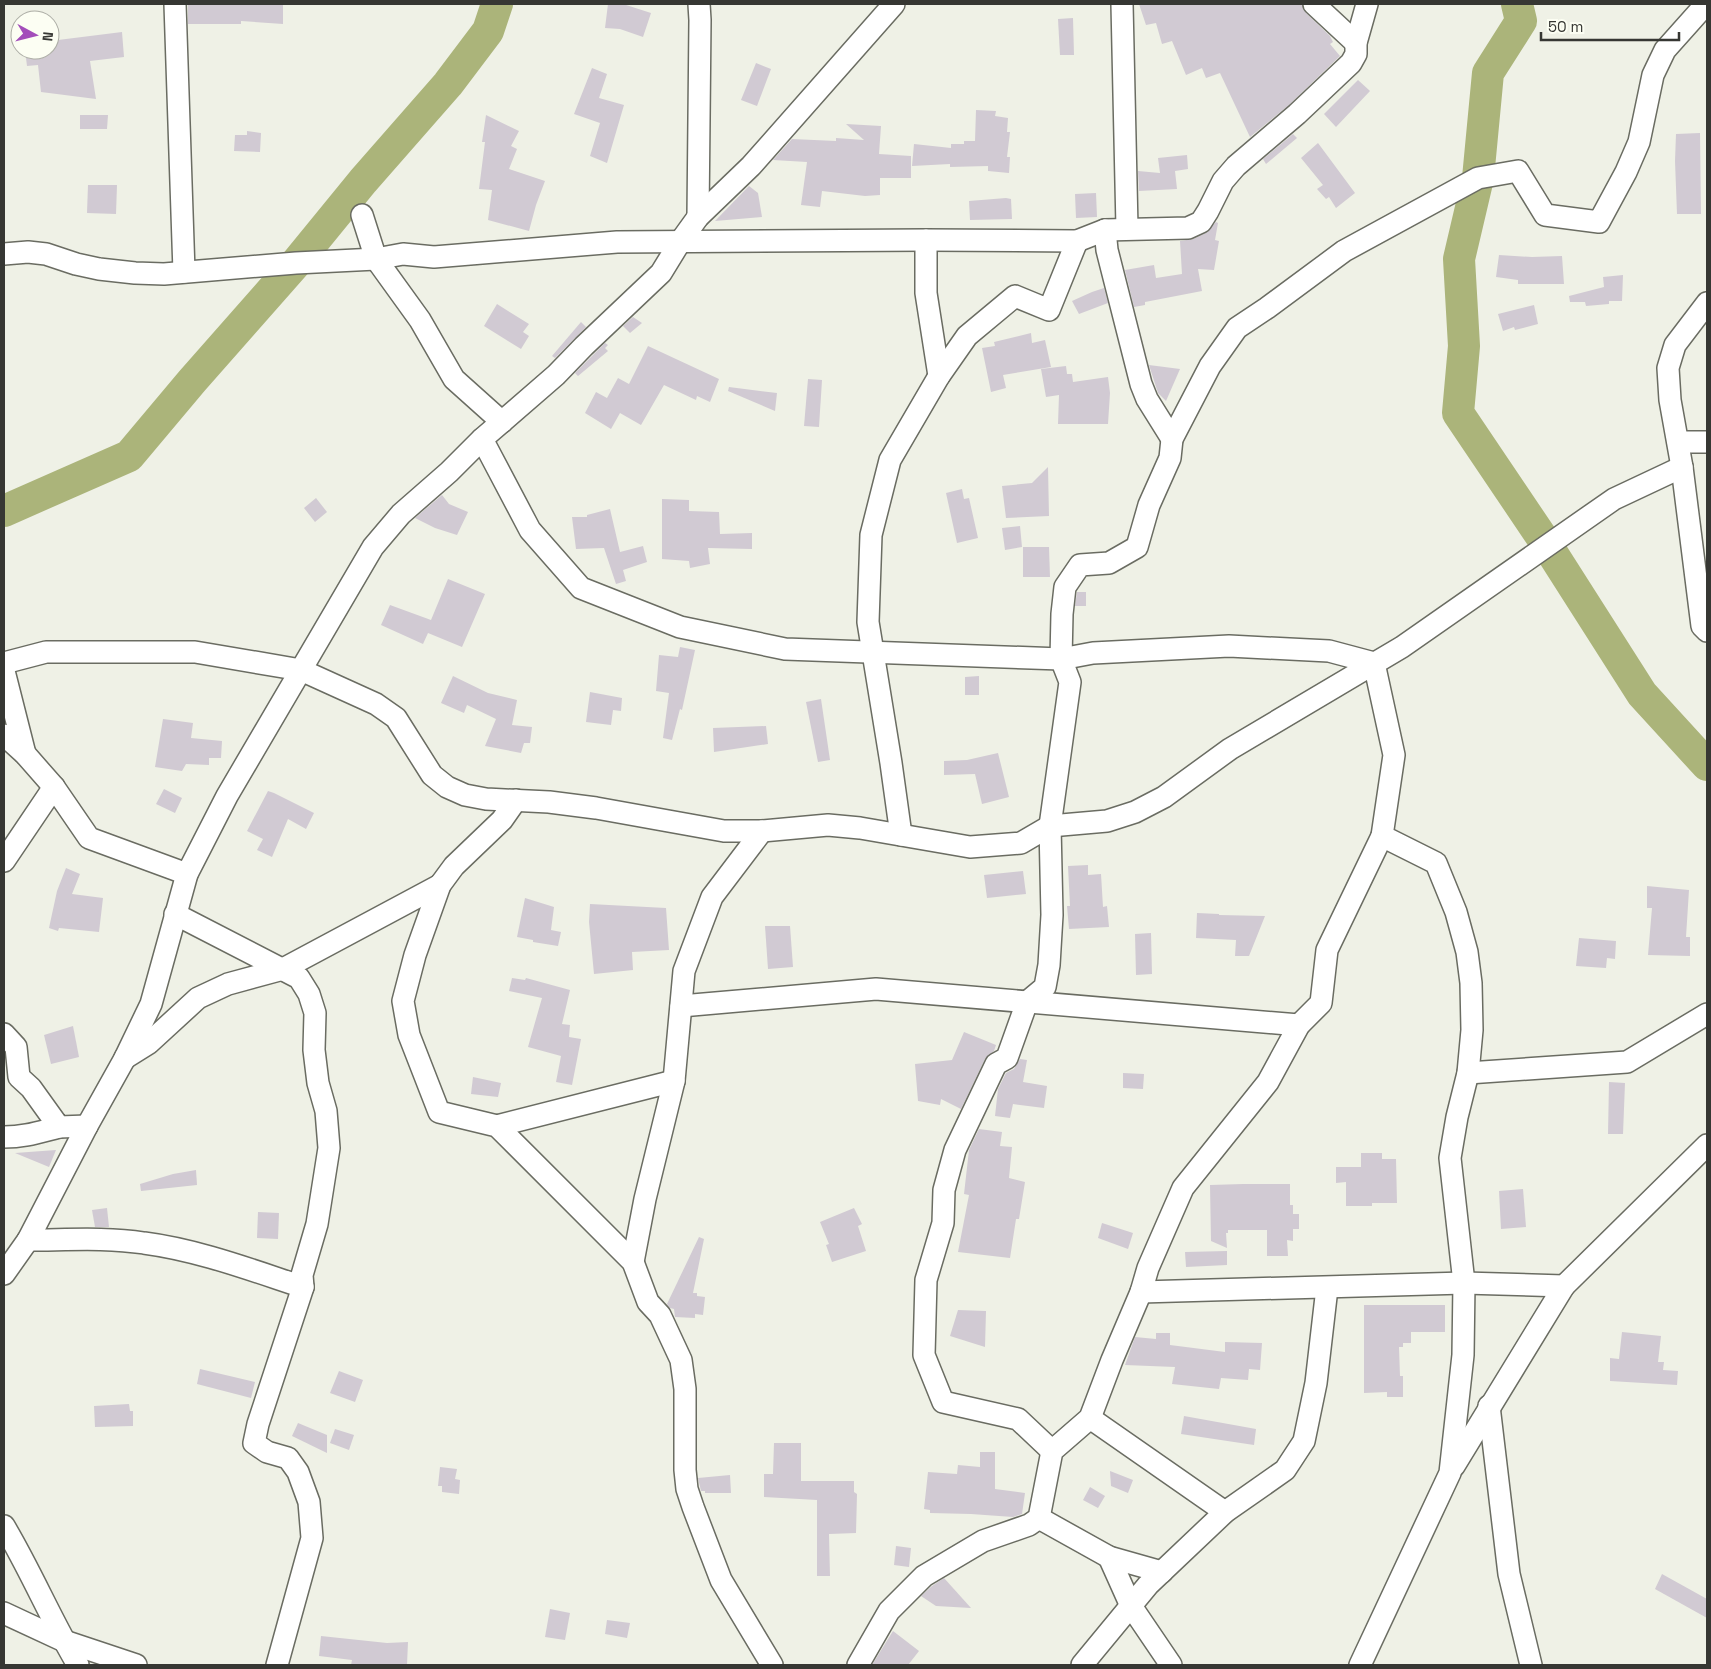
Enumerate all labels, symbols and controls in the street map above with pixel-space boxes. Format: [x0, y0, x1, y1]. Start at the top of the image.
north arrow [10, 10, 60, 60]
scale bar [1541, 10, 1678, 42]
text: 50 m [1548, 17, 1583, 36]
text: N [38, 31, 57, 42]

